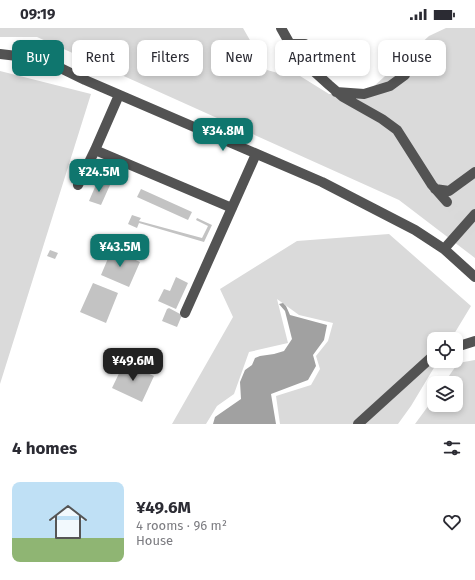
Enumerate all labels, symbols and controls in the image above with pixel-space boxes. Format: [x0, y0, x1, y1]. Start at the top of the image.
text: 09:19 [20, 5, 55, 23]
chip: Buy [12, 40, 64, 76]
chip: Rent [72, 40, 129, 76]
chip: Filters [137, 40, 203, 76]
chip: New [211, 40, 267, 76]
chip: Apartment [275, 40, 370, 76]
chip: House [378, 40, 446, 76]
pin: ¥34.8M [190, 118, 256, 152]
text: ¥34.8M [202, 123, 244, 138]
pin: ¥24.5M [66, 159, 132, 193]
text: ¥24.5M [78, 164, 120, 179]
pin: ¥43.5M [87, 234, 153, 268]
text: ¥43.5M [99, 239, 141, 254]
map controls [427, 332, 463, 412]
button: locate [427, 332, 463, 368]
pin: ¥49.6M [100, 348, 166, 382]
text: ¥49.6M [112, 353, 154, 368]
button: layers [427, 376, 463, 412]
icon: filters [441, 437, 463, 459]
text: 4 homes [12, 438, 77, 459]
text: ¥49.6M [136, 497, 191, 518]
icon: home [44, 498, 92, 546]
icon: heart [441, 511, 463, 533]
text: 4 rooms · 96 m² [136, 518, 227, 533]
text: House [136, 533, 173, 548]

